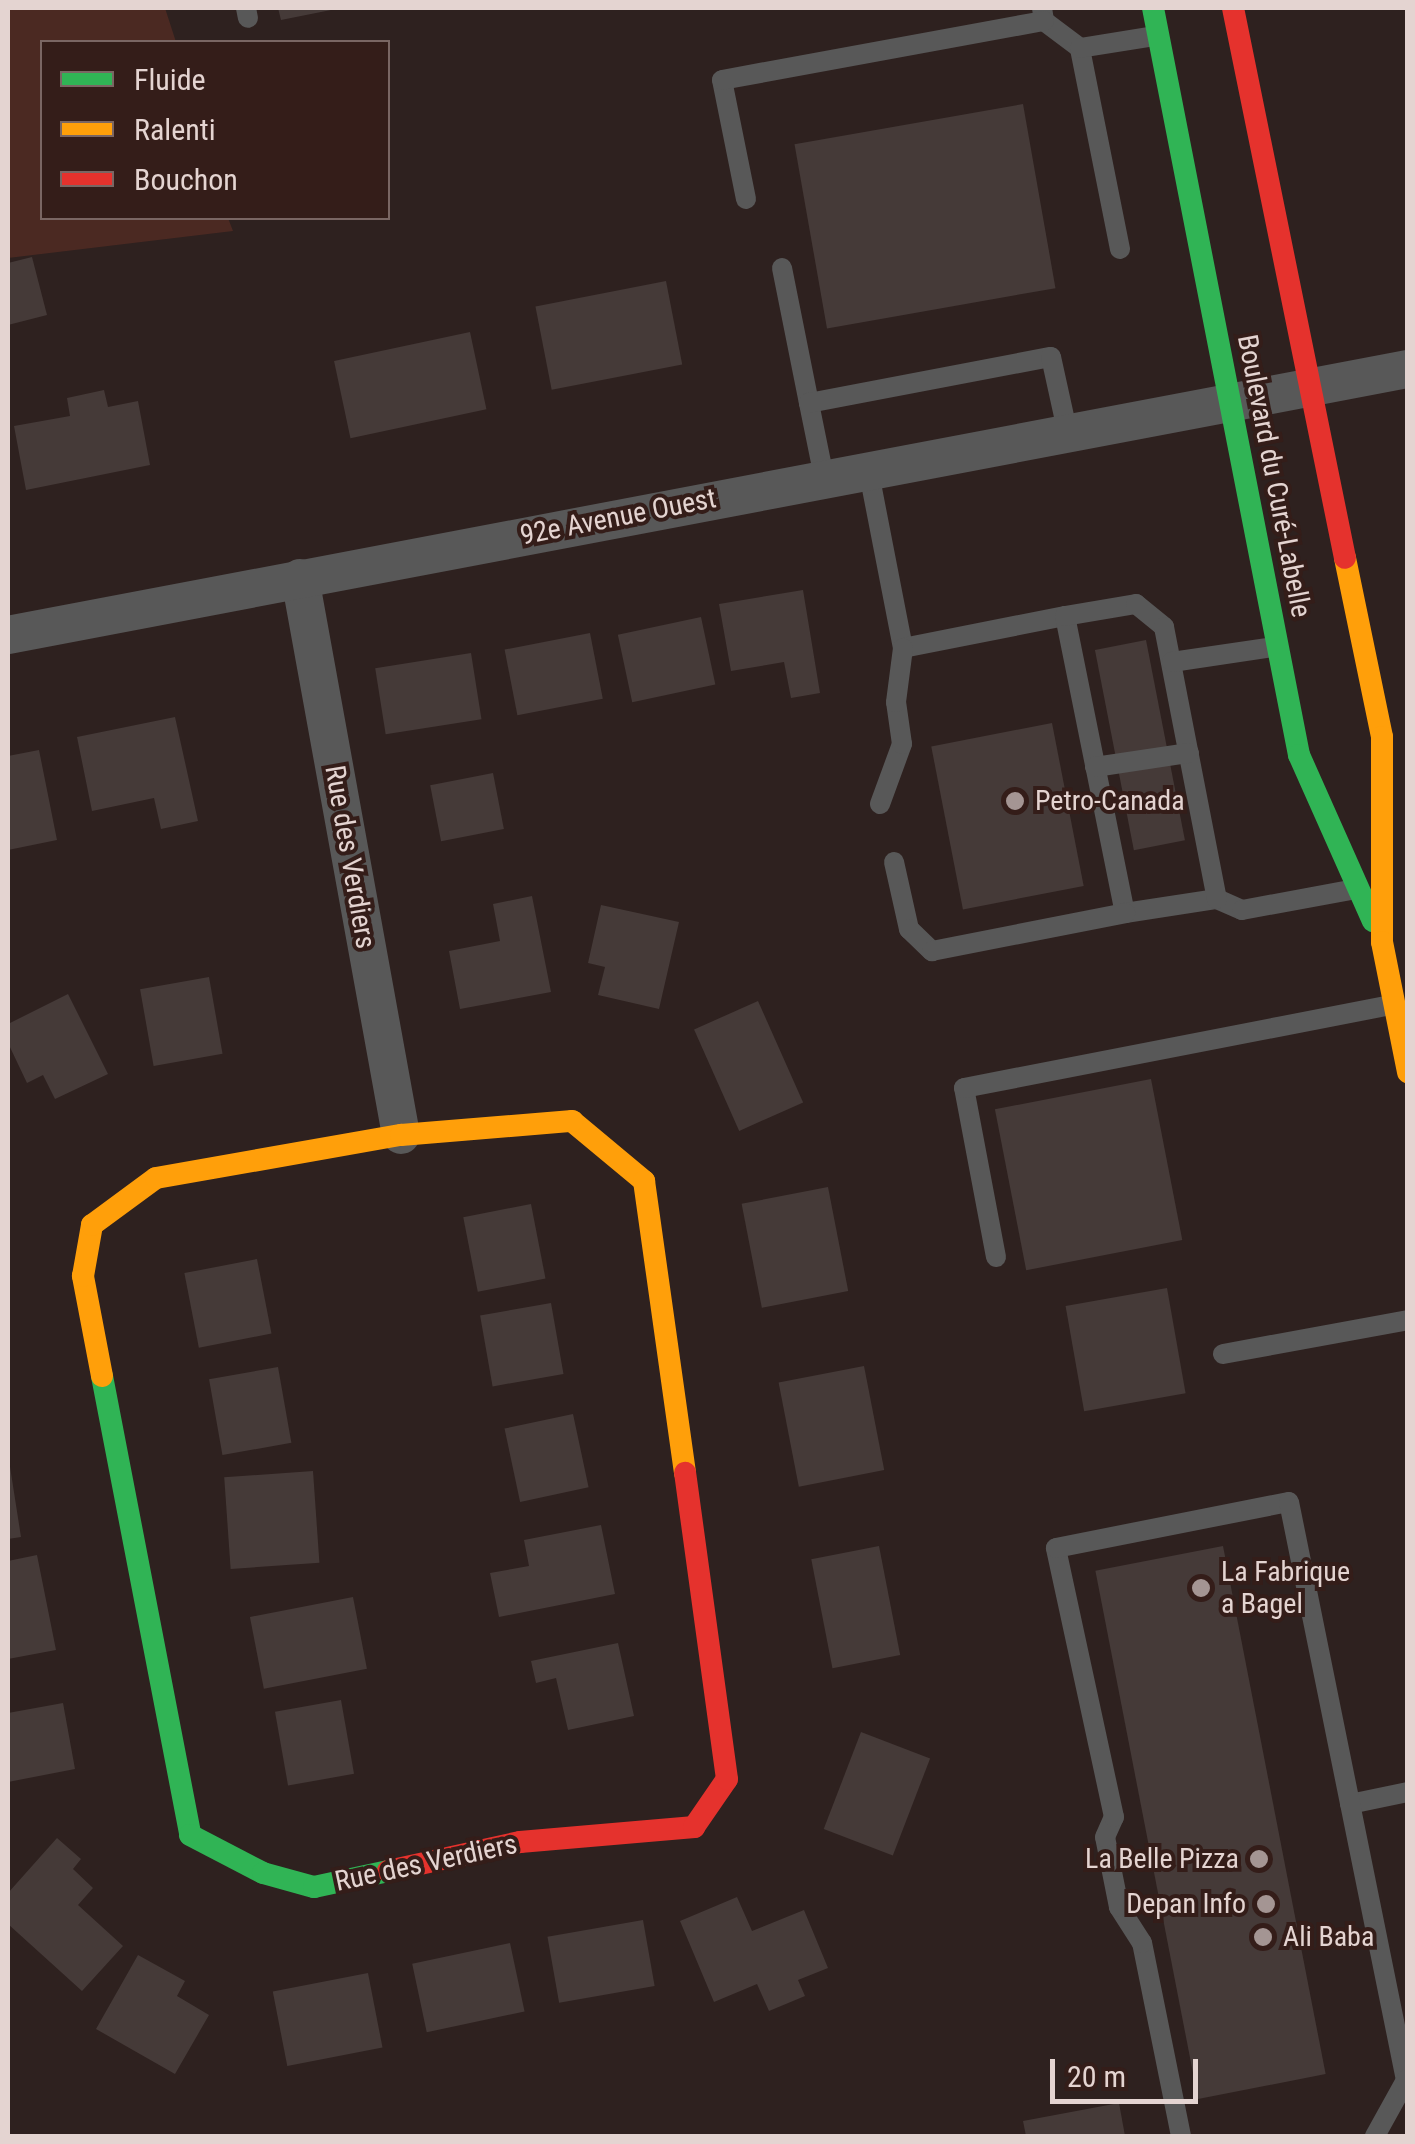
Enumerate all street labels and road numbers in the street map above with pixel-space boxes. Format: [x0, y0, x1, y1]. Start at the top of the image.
street label: Boulevard du Curé-Labelle [1230, 332, 1318, 620]
street label: 92e Avenue Ouest [517, 482, 719, 552]
street label: Rue des Verdiers [317, 763, 383, 951]
street label: Rue des Verdiers [332, 1827, 520, 1899]

